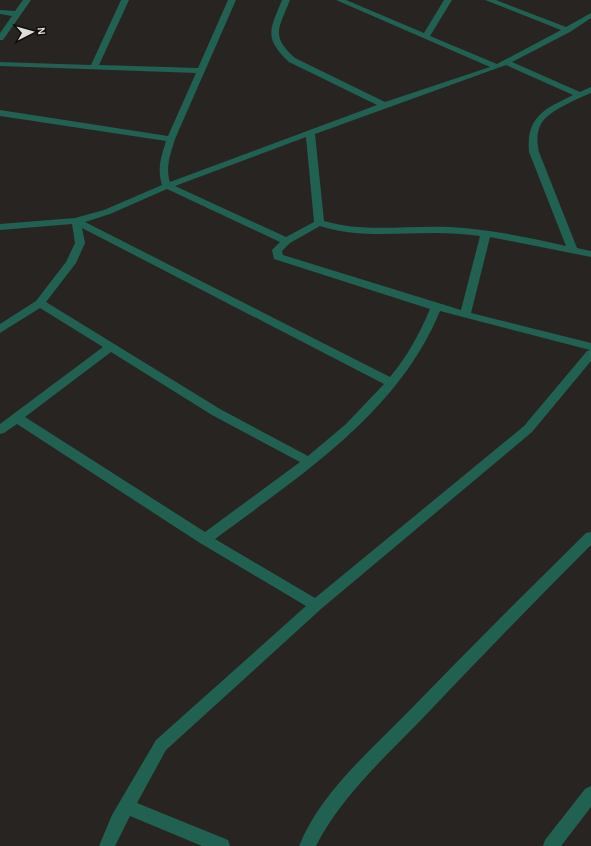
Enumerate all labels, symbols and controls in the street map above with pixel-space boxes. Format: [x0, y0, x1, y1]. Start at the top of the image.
north arrow [12, 12, 52, 52]
text: N [36, 27, 47, 35]

